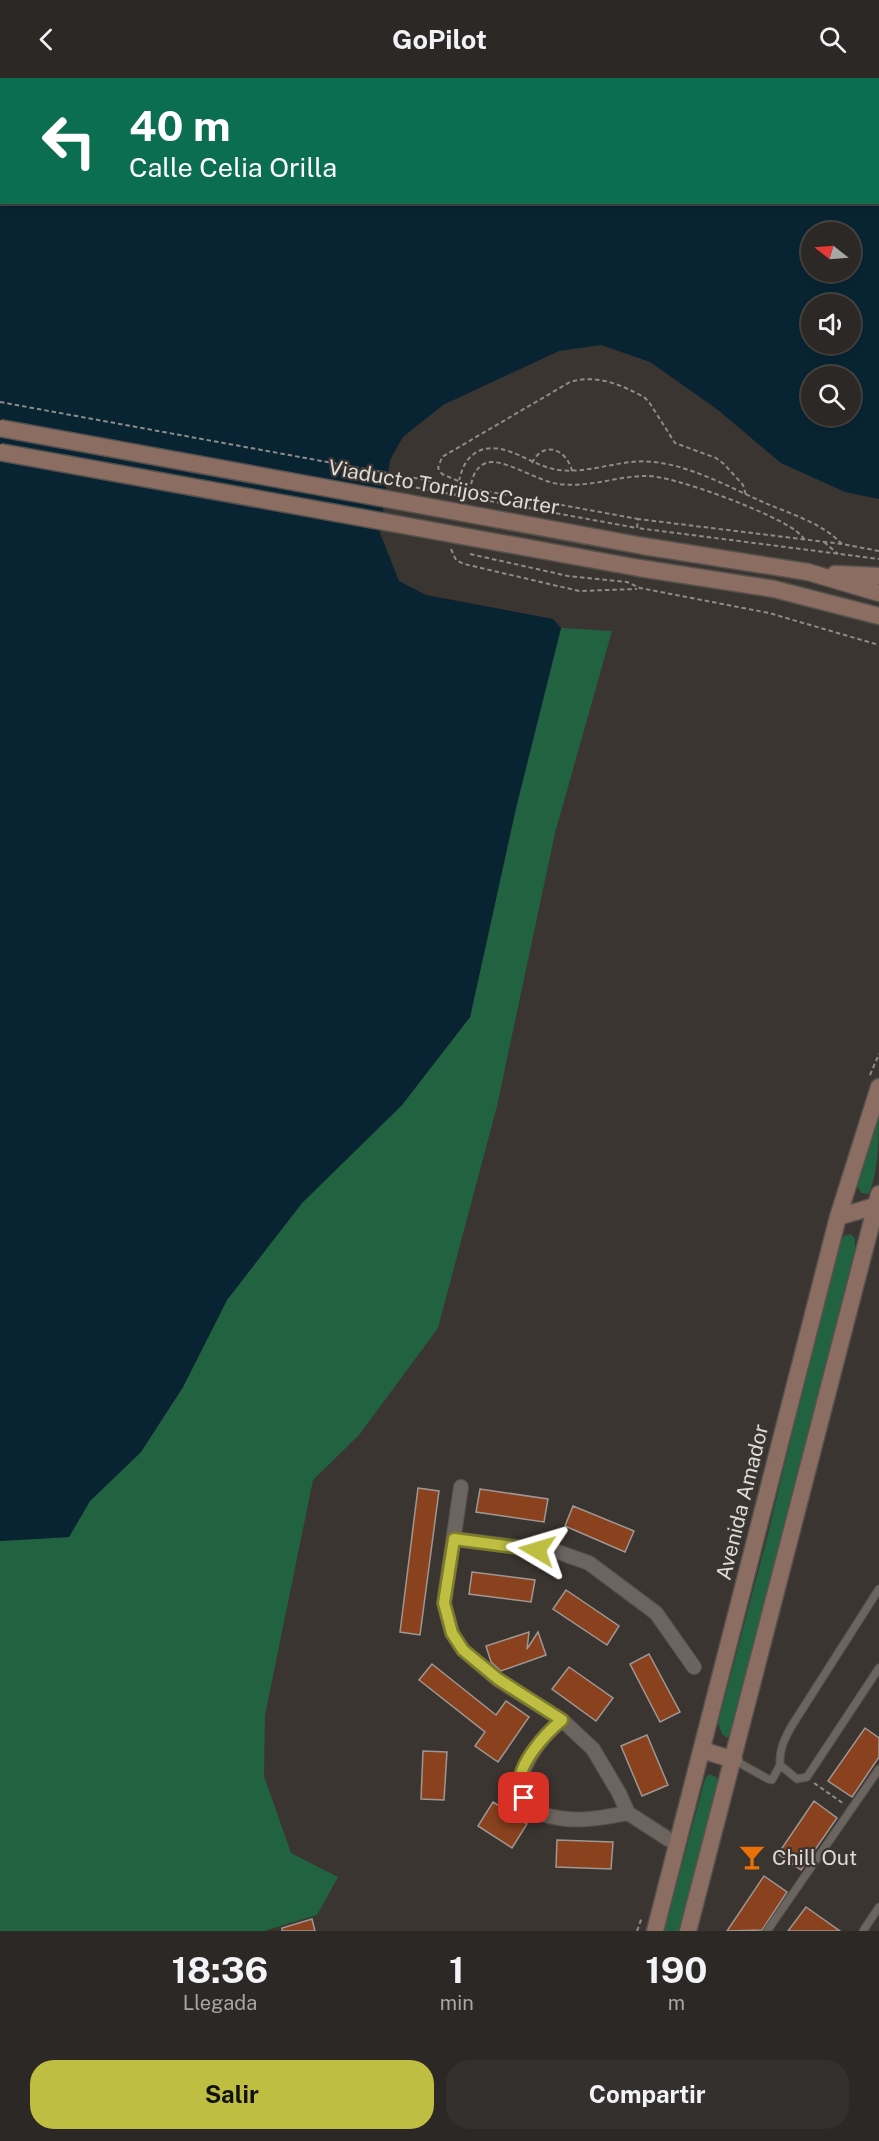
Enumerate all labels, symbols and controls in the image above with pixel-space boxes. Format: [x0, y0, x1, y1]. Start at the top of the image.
icon: back [30, 23, 63, 56]
text: GoPilot [392, 23, 487, 55]
icon: search [816, 23, 849, 56]
text: 40 m [129, 101, 231, 150]
icon: left [30, 102, 108, 180]
text: Calle Celia Orilla [129, 151, 337, 183]
north arrow [801, 222, 861, 282]
map controls [801, 222, 861, 426]
button: sound [801, 294, 861, 354]
button: search [801, 366, 861, 426]
street label: Viaducto Torrijos-Carter [326, 454, 562, 520]
street label: Avenida Amador [711, 1421, 773, 1583]
position arrow [505, 1518, 569, 1582]
pin [498, 1772, 549, 1823]
icon: arrive [507, 1781, 540, 1814]
bar icon: Chill Out [737, 1842, 767, 1872]
place label: Chill Out [772, 1845, 857, 1870]
text: 18:36 [171, 1949, 268, 1991]
text: 1 [449, 1949, 465, 1991]
text: 190 [645, 1949, 707, 1991]
text: Llegada [183, 1991, 257, 2015]
text: min [440, 1991, 474, 2015]
text: m [668, 1991, 685, 2015]
button: Salir [30, 2060, 434, 2129]
button: Compartir [446, 2060, 849, 2129]

